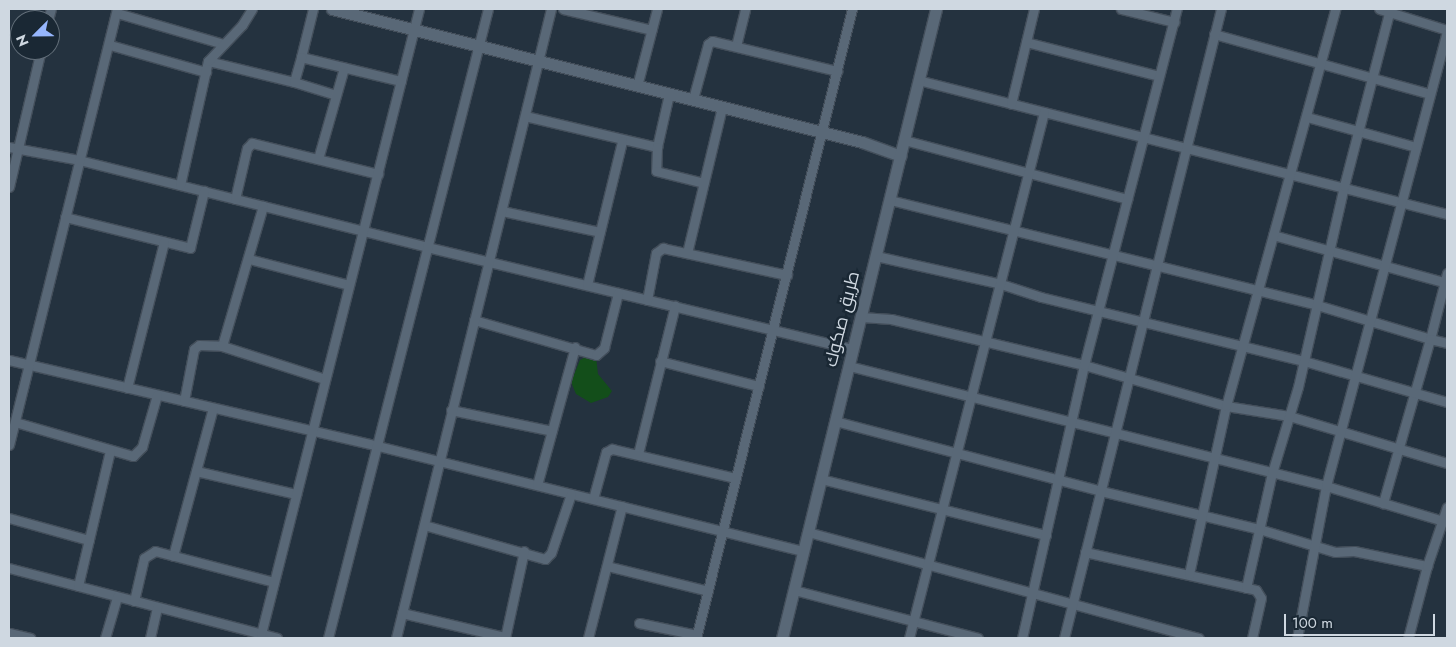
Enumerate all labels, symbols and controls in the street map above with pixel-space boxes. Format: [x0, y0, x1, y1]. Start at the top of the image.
north arrow [10, 10, 60, 60]
text: N [11, 31, 33, 49]
street label: طريق صكوك [820, 269, 864, 369]
scale bar [1286, 604, 1437, 636]
text: 100 m [1292, 612, 1333, 634]

